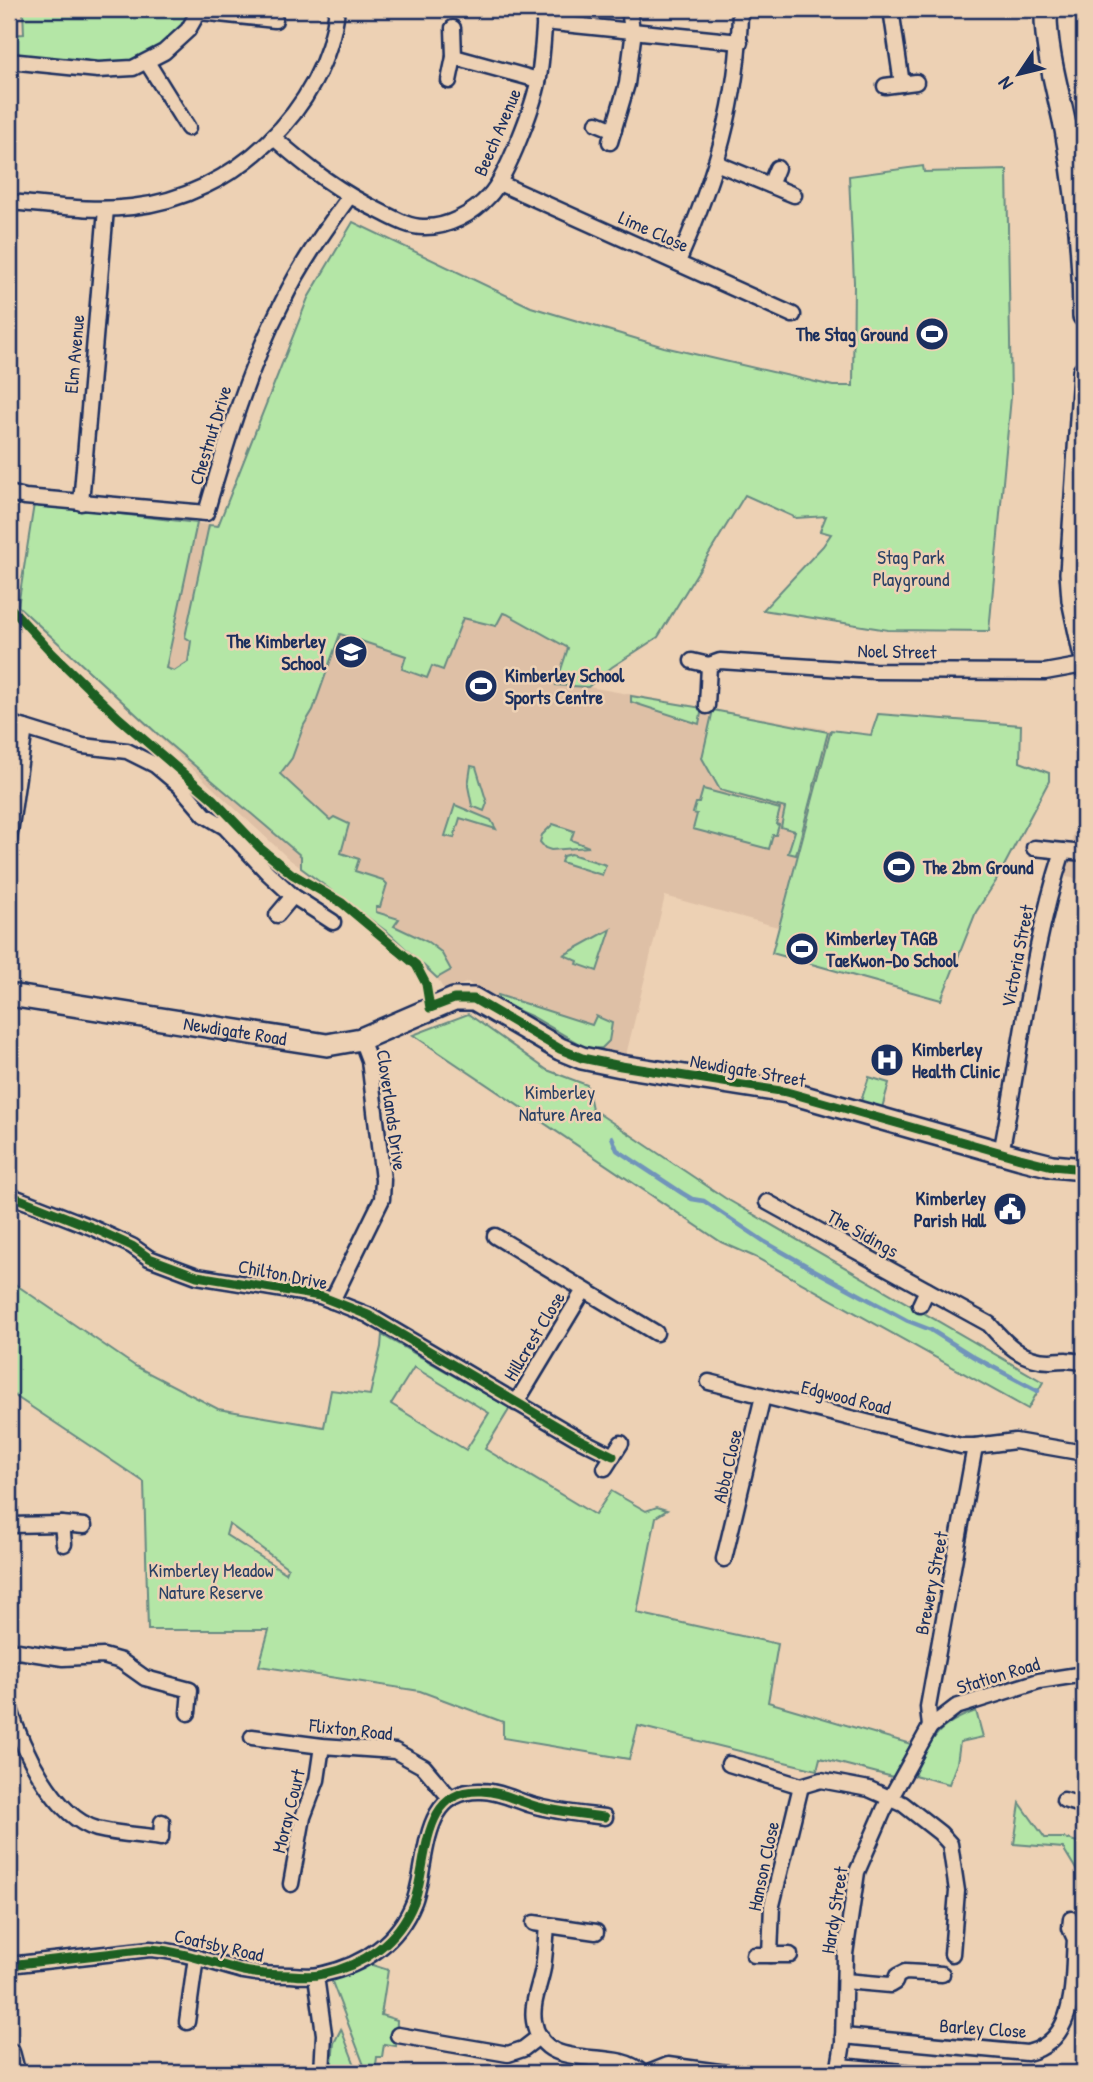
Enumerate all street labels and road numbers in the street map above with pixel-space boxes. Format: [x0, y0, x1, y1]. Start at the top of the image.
street label: Beech Avenue [467, 84, 527, 180]
street label: Lime Close [615, 204, 694, 258]
street label: Elm Avenue [58, 313, 90, 394]
street label: Chestnut Drive [183, 382, 238, 488]
street label: Noel Street [857, 637, 937, 665]
street label: Victoria Street [994, 902, 1040, 1010]
street label: Newdigate Road [182, 1010, 289, 1052]
street label: Newdigate Street [688, 1047, 808, 1093]
street label: Cloverlands Drive [371, 1048, 413, 1172]
street label: The Sidings [823, 1203, 903, 1263]
street label: Chilton Drive [236, 1253, 330, 1295]
street label: Hillcrest Close [497, 1286, 571, 1385]
street label: Edgwood Road [799, 1373, 894, 1421]
street label: Abba Close [706, 1426, 748, 1505]
street label: Brewery Street [908, 1529, 954, 1637]
street label: Station Road [953, 1650, 1043, 1700]
street label: Flixton Road [307, 1712, 394, 1746]
street label: Moray Court [265, 1766, 311, 1856]
street label: Hanson Close [741, 1818, 785, 1913]
street label: Hardy Street [814, 1864, 854, 1955]
street label: Coatsby Road [172, 1922, 267, 1968]
street label: Barley Close [938, 2012, 1028, 2044]

